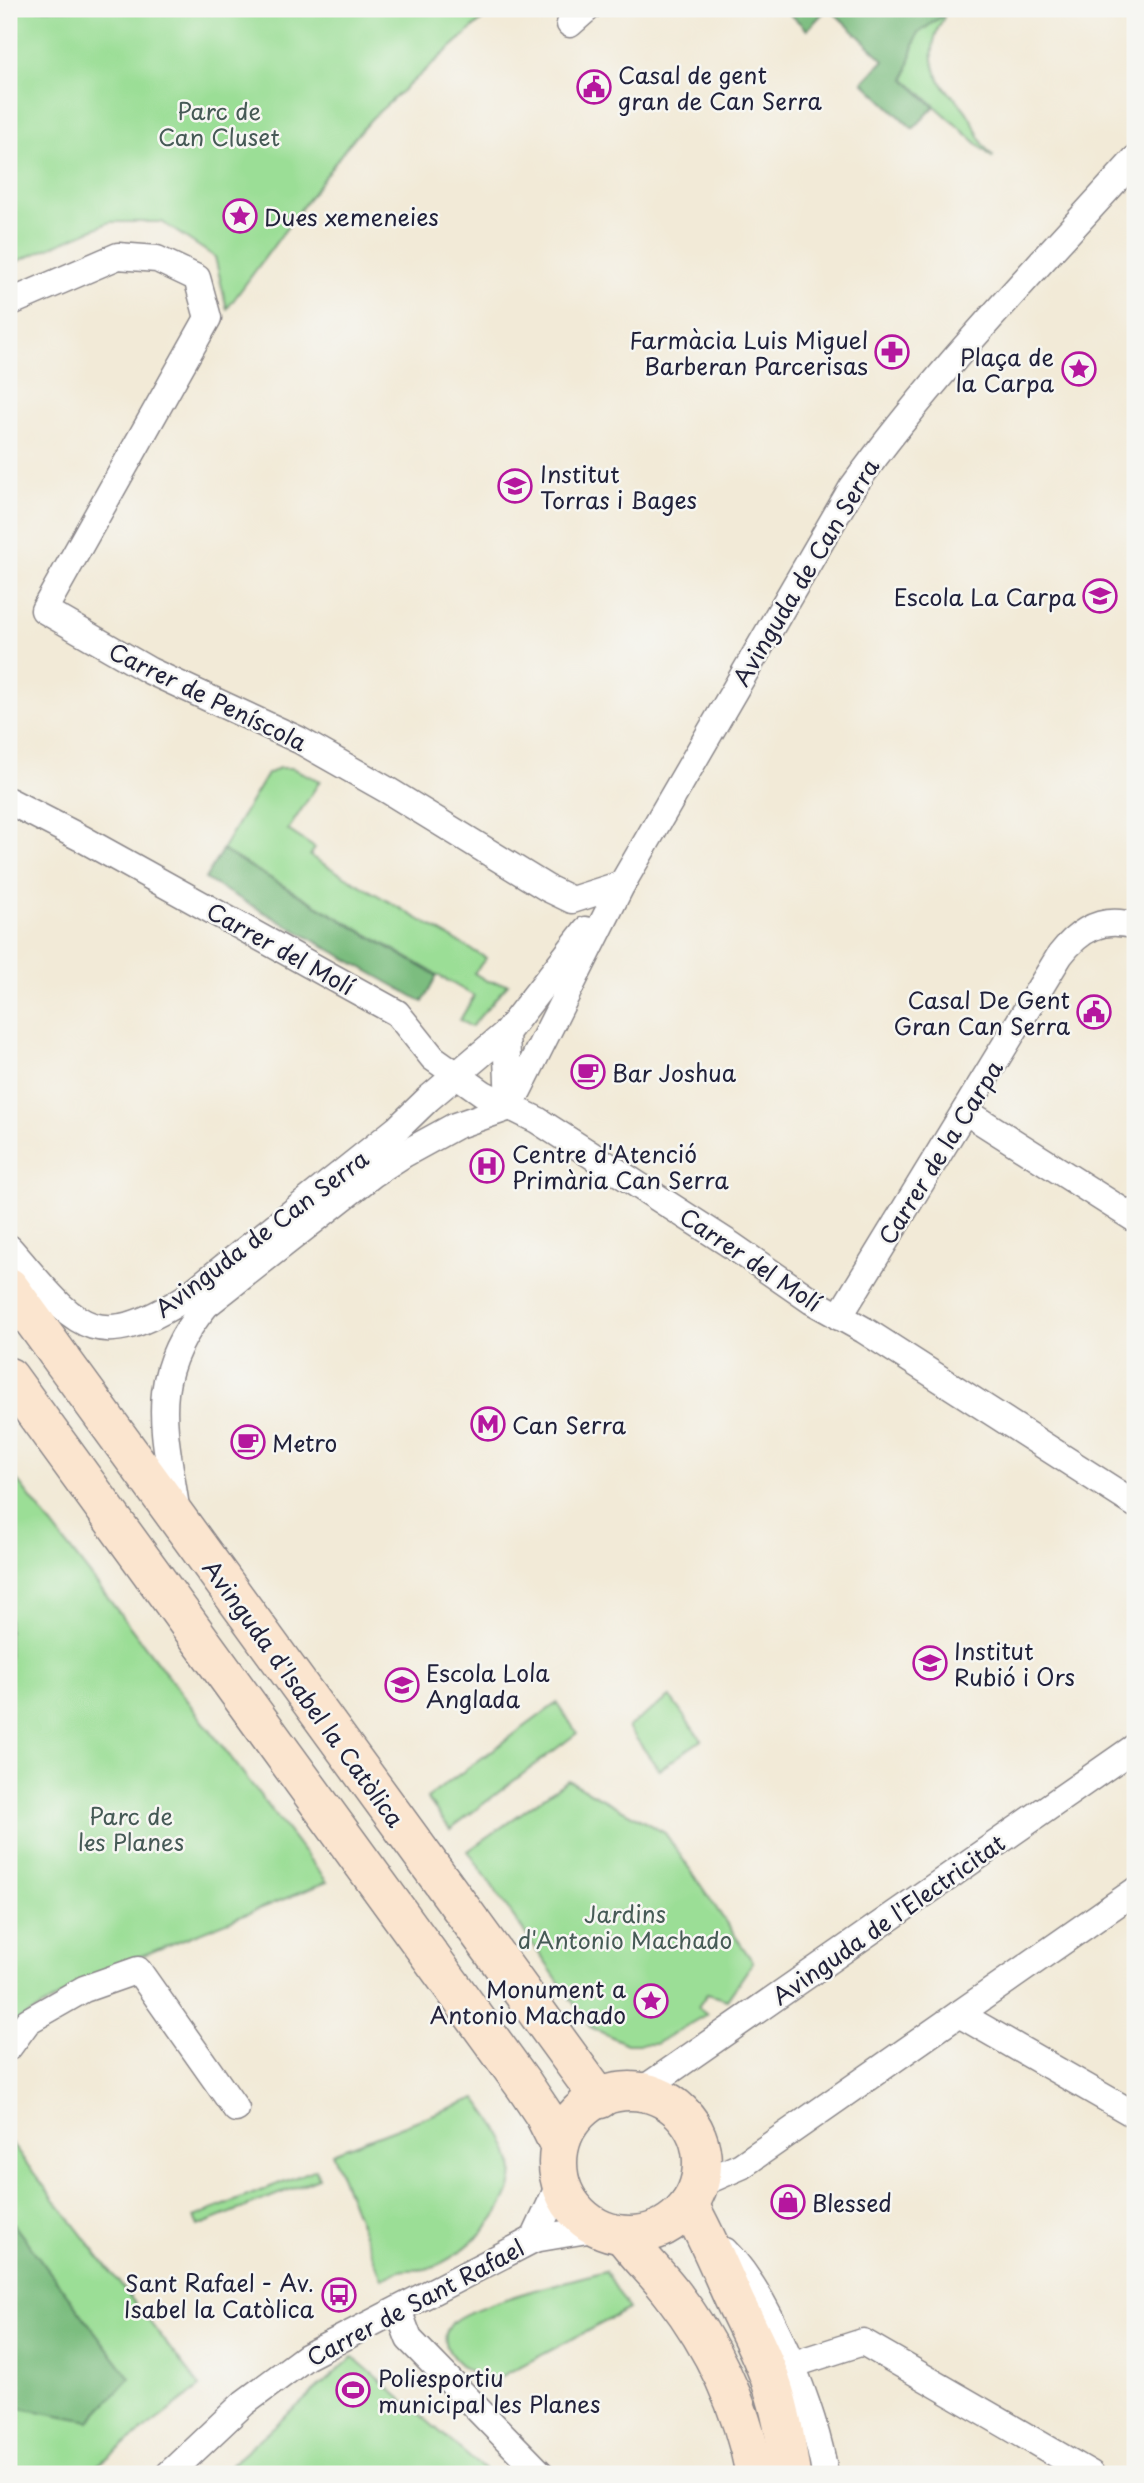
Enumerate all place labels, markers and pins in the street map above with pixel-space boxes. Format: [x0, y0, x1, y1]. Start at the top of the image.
place label: Casal de gent gran de Can Serra [618, 57, 822, 118]
public building icon: Casal de gent gran de Can Serra [575, 68, 613, 106]
place icon: Dues xemeneies [221, 197, 259, 235]
place label: Dues xemeneies [264, 199, 439, 234]
place label: Farmàcia Luis Miguel Barberan Parcerisas [629, 322, 868, 383]
pharmacy icon: Farmàcia Luis Miguel Barberan Parcerisas [873, 333, 911, 371]
place label: Plaça de la Carpa [956, 339, 1055, 400]
place icon: Plaça de la Carpa [1060, 350, 1098, 388]
place label: Institut Torras i Bages [540, 456, 697, 517]
school or university icon: Institut Torras i Bages [496, 467, 534, 505]
school or university icon: Escola La Carpa [1081, 577, 1119, 615]
place label: Escola La Carpa [894, 579, 1077, 614]
place label: Casal De Gent Gran Can Serra [894, 982, 1071, 1043]
public building icon: Casal De Gent Gran Can Serra [1075, 993, 1113, 1031]
cafe icon: Bar Joshua [569, 1053, 607, 1091]
place label: Bar Joshua [612, 1055, 737, 1090]
place label: Centre d'Atenció Primària Can Serra [512, 1136, 729, 1197]
hospital icon: Centre d'Atenció Primària Can Serra [468, 1147, 506, 1185]
metro station icon: Can Serra [469, 1405, 507, 1443]
place label: Can Serra [512, 1407, 626, 1442]
cafe icon: Metro [229, 1423, 267, 1461]
place label: Metro [272, 1425, 337, 1460]
place label: Institut Rubió i Ors [954, 1633, 1075, 1694]
school or university icon: Institut Rubió i Ors [911, 1644, 949, 1682]
place label: Escola Lola Anglada [426, 1655, 550, 1716]
school or university icon: Escola Lola Anglada [383, 1666, 421, 1704]
place label: Monument a Antonio Machado [430, 1971, 626, 2032]
place icon: Monument a Antonio Machado [632, 1982, 670, 2020]
shop icon: Blessed [769, 2183, 807, 2221]
place label: Blessed [812, 2185, 892, 2220]
place label: Sant Rafael - Av. Isabel la Catòlica [124, 2265, 315, 2326]
bus stop icon: Sant Rafael - Av. Isabel la Catòlica [320, 2276, 358, 2314]
place label: Poliesportiu municipal les Planes [378, 2360, 601, 2421]
sports icon: Poliesportiu municipal les Planes [334, 2371, 372, 2409]

